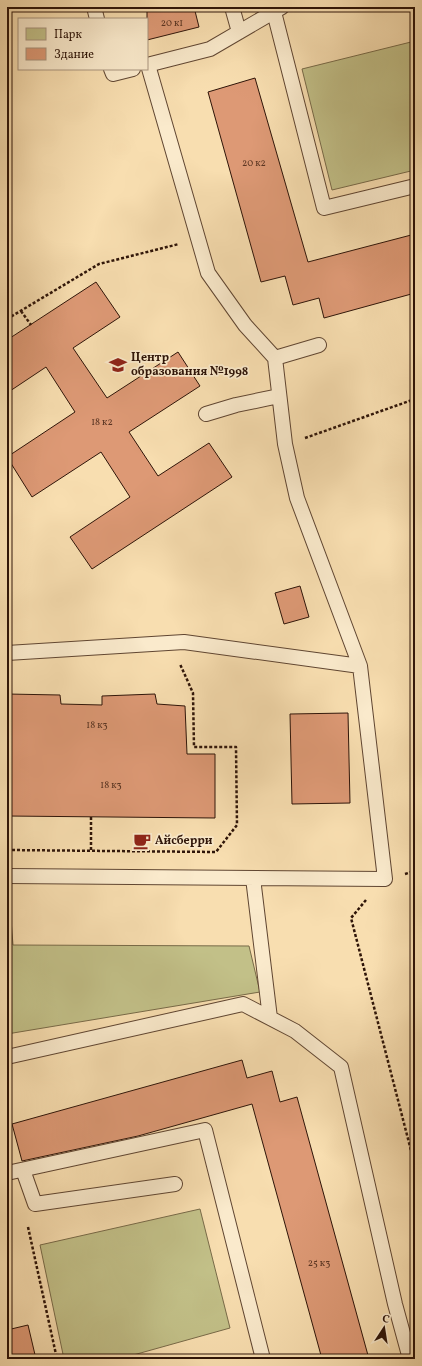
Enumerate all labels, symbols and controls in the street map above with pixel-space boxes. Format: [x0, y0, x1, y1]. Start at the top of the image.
house number: 20 к1 [161, 16, 183, 30]
legend [18, 18, 148, 70]
text: Парк [54, 27, 82, 43]
text: Здание [54, 47, 94, 63]
house number: 20 к2 [242, 156, 266, 170]
place label: Центр образования №1998 [131, 350, 248, 380]
school or university icon: Центр образования №1998 [108, 355, 128, 375]
house number: 18 к2 [91, 415, 113, 429]
house number: 18 к3 [86, 718, 108, 732]
house number: 18 к3 [100, 778, 122, 792]
cafe icon: Айсберри [132, 831, 152, 851]
place label: Айсберри [155, 833, 213, 849]
house number: 25 к3 [308, 1256, 330, 1270]
north arrow [364, 1308, 404, 1348]
text: С [381, 1312, 391, 1328]

